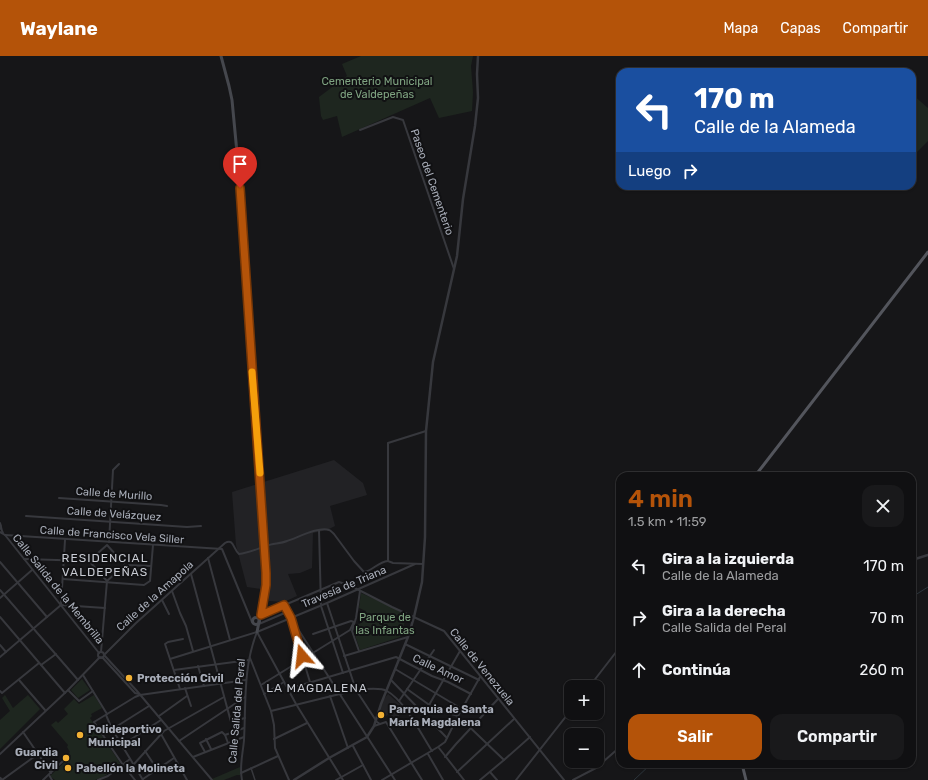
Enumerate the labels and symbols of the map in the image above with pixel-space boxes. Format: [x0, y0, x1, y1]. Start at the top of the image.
park label: Cementerio Municipal de Valdepeñas [321, 75, 433, 101]
street label: Paseo del Cementerio [408, 127, 456, 237]
pin [223, 147, 257, 188]
street label: Calle de Murillo [75, 485, 153, 503]
street label: Calle de Velázquez [66, 504, 162, 524]
street label: Calle de Francisco Vela Siller [39, 523, 185, 547]
street label: Calle Salida de la Membrilla [10, 531, 106, 647]
district label: RESIDENCIAL VALDEPEÑAS [62, 551, 148, 579]
street label: Calle de la Amapola [114, 558, 196, 634]
street label: Travesía de Triana [300, 563, 388, 611]
park label: Parque de las Infantas [355, 611, 415, 637]
street label: Calle de Venezuela [447, 626, 517, 708]
position arrow [281, 635, 323, 677]
street label: Calle Amor [410, 651, 466, 687]
street label: Calle Salida del Peral [226, 658, 248, 764]
place label: Protección Civil [137, 672, 224, 685]
marker: Protección Civil [124, 673, 134, 683]
district label: LA MAGDALENA [266, 681, 368, 695]
place label: Parroquia de Santa María Magdalena [389, 703, 494, 729]
marker: Parroquia de Santa María Magdalena [376, 710, 386, 720]
place label: Polideportivo Municipal [88, 723, 162, 749]
marker: Polideportivo Municipal [75, 730, 85, 740]
place label: Guardia Civil [15, 746, 58, 772]
marker: Guardia Civil [61, 753, 71, 763]
place label: Pabellón la Molineta [76, 762, 185, 775]
marker: Pabellón la Molineta [63, 763, 73, 773]

